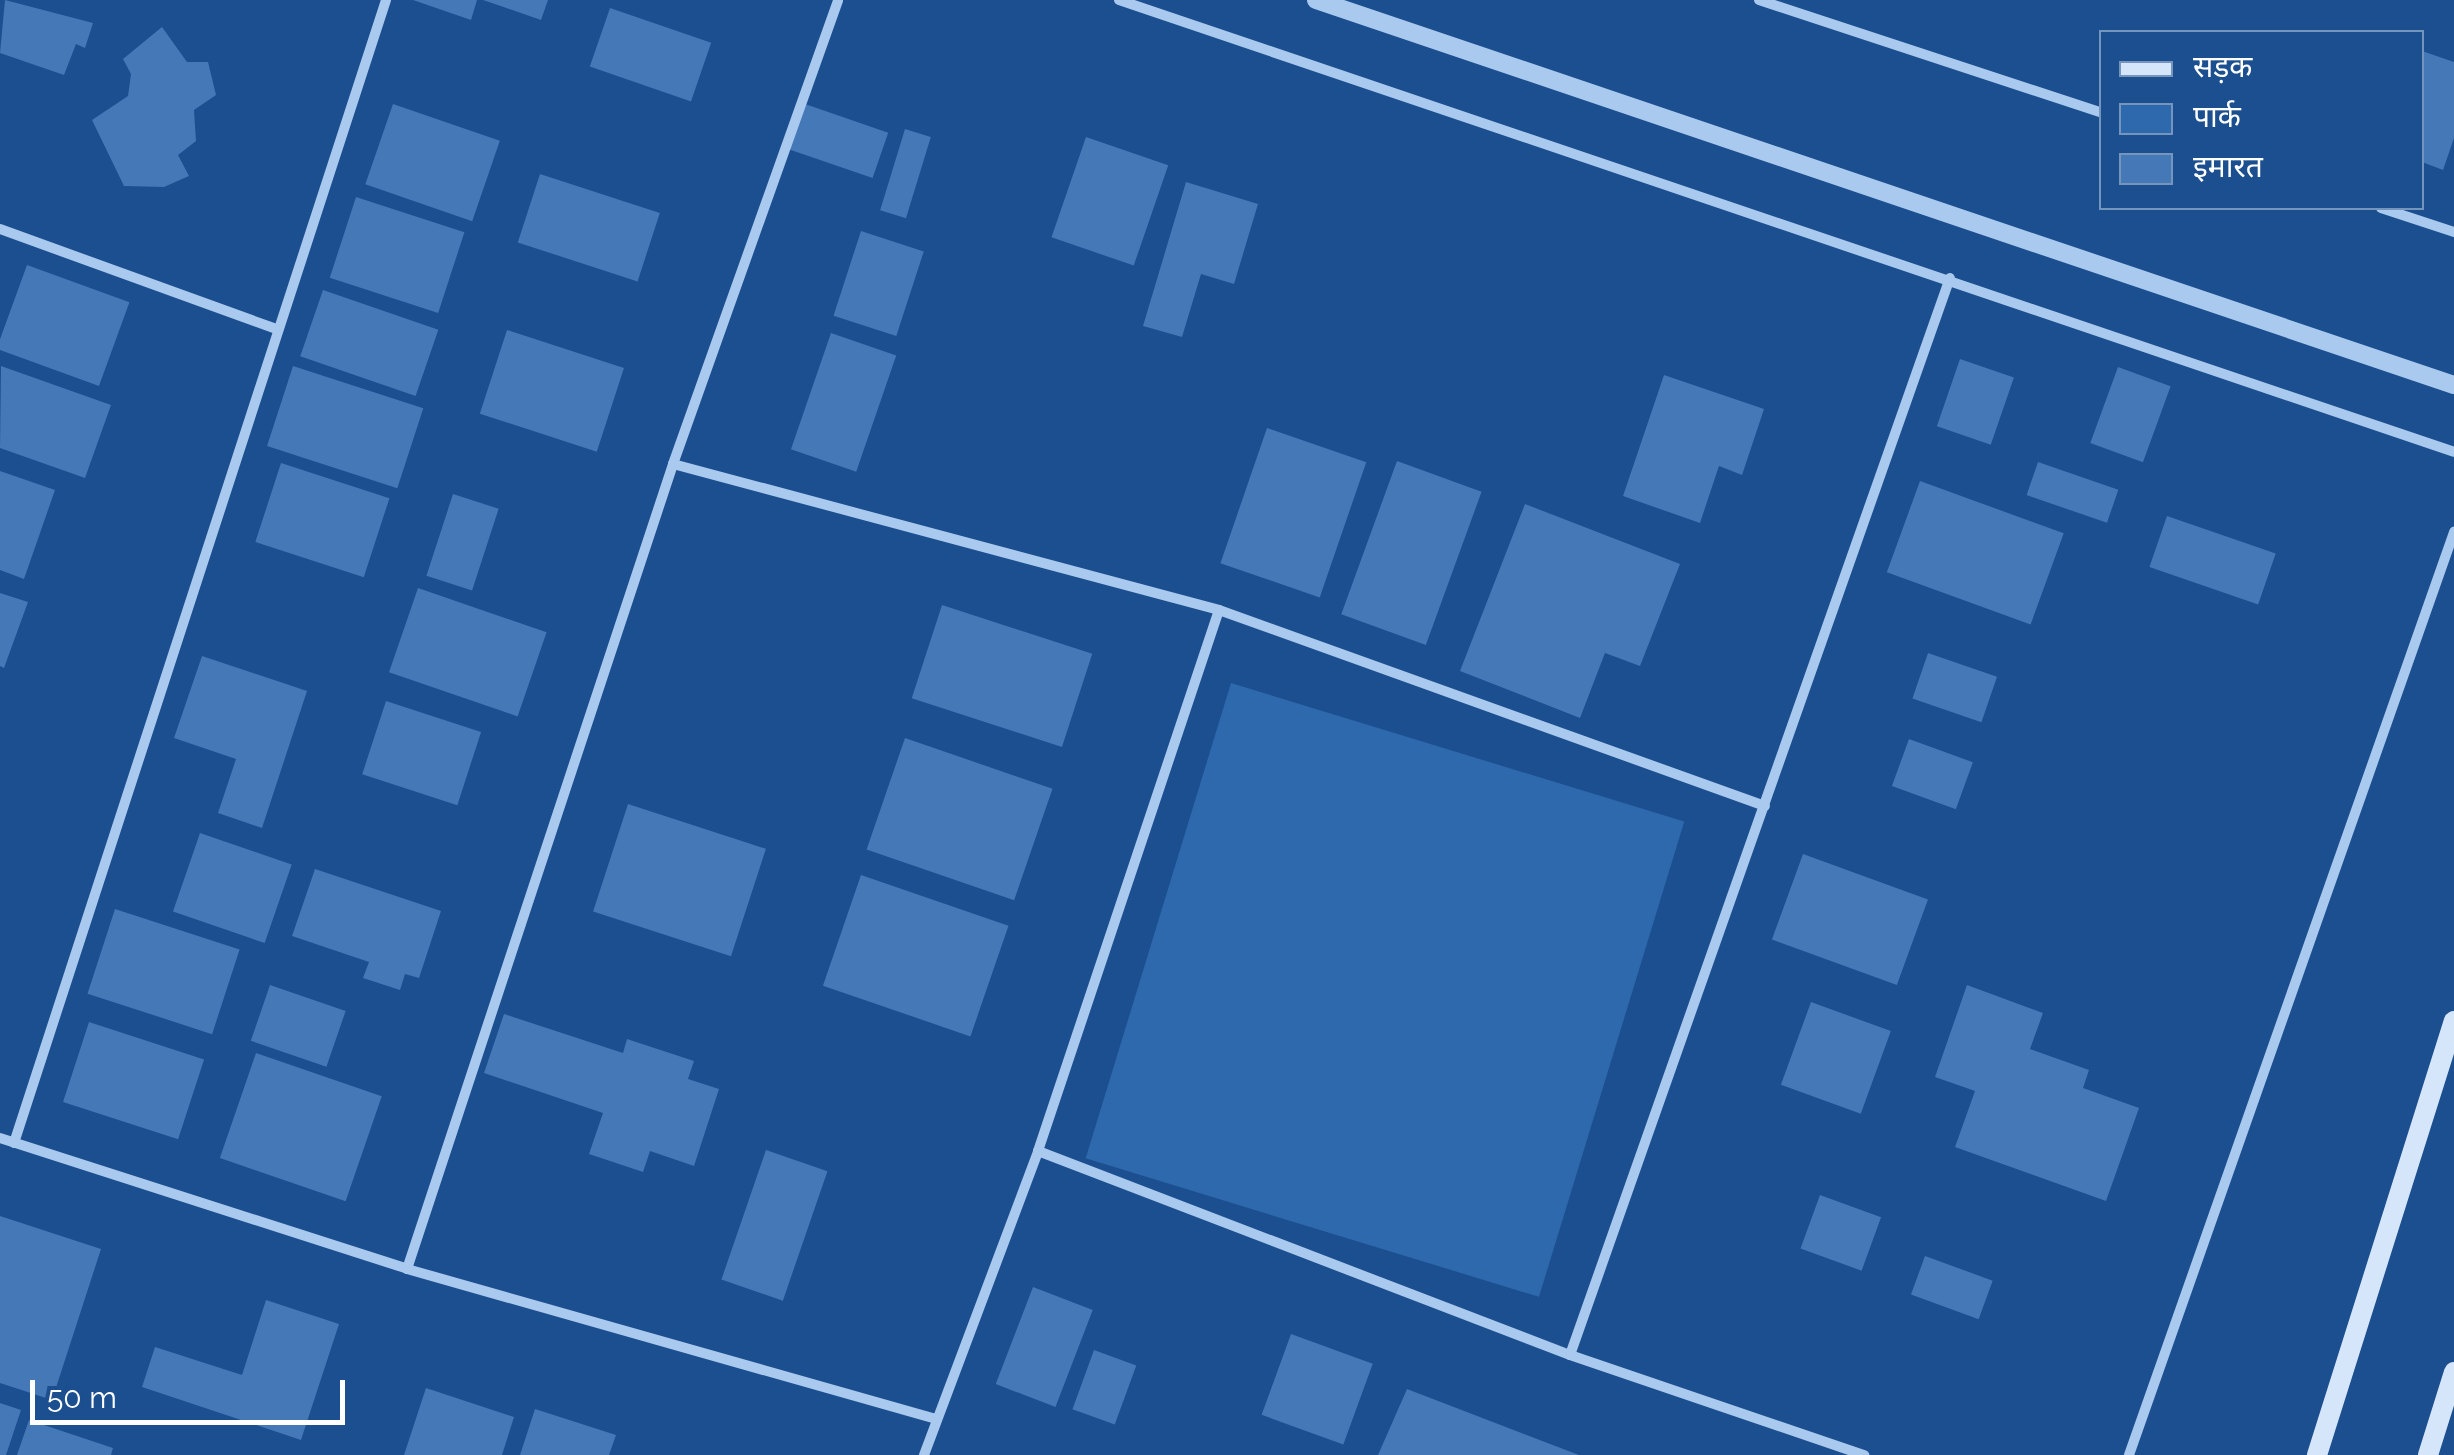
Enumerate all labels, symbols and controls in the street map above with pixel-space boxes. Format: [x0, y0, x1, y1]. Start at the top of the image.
legend [2099, 30, 2424, 210]
text: सड़क [2193, 49, 2252, 84]
text: पार्क [2193, 99, 2241, 134]
text: इमारत [2193, 149, 2263, 184]
scale bar [35, 1360, 350, 1422]
text: 50 m [47, 1380, 117, 1415]

